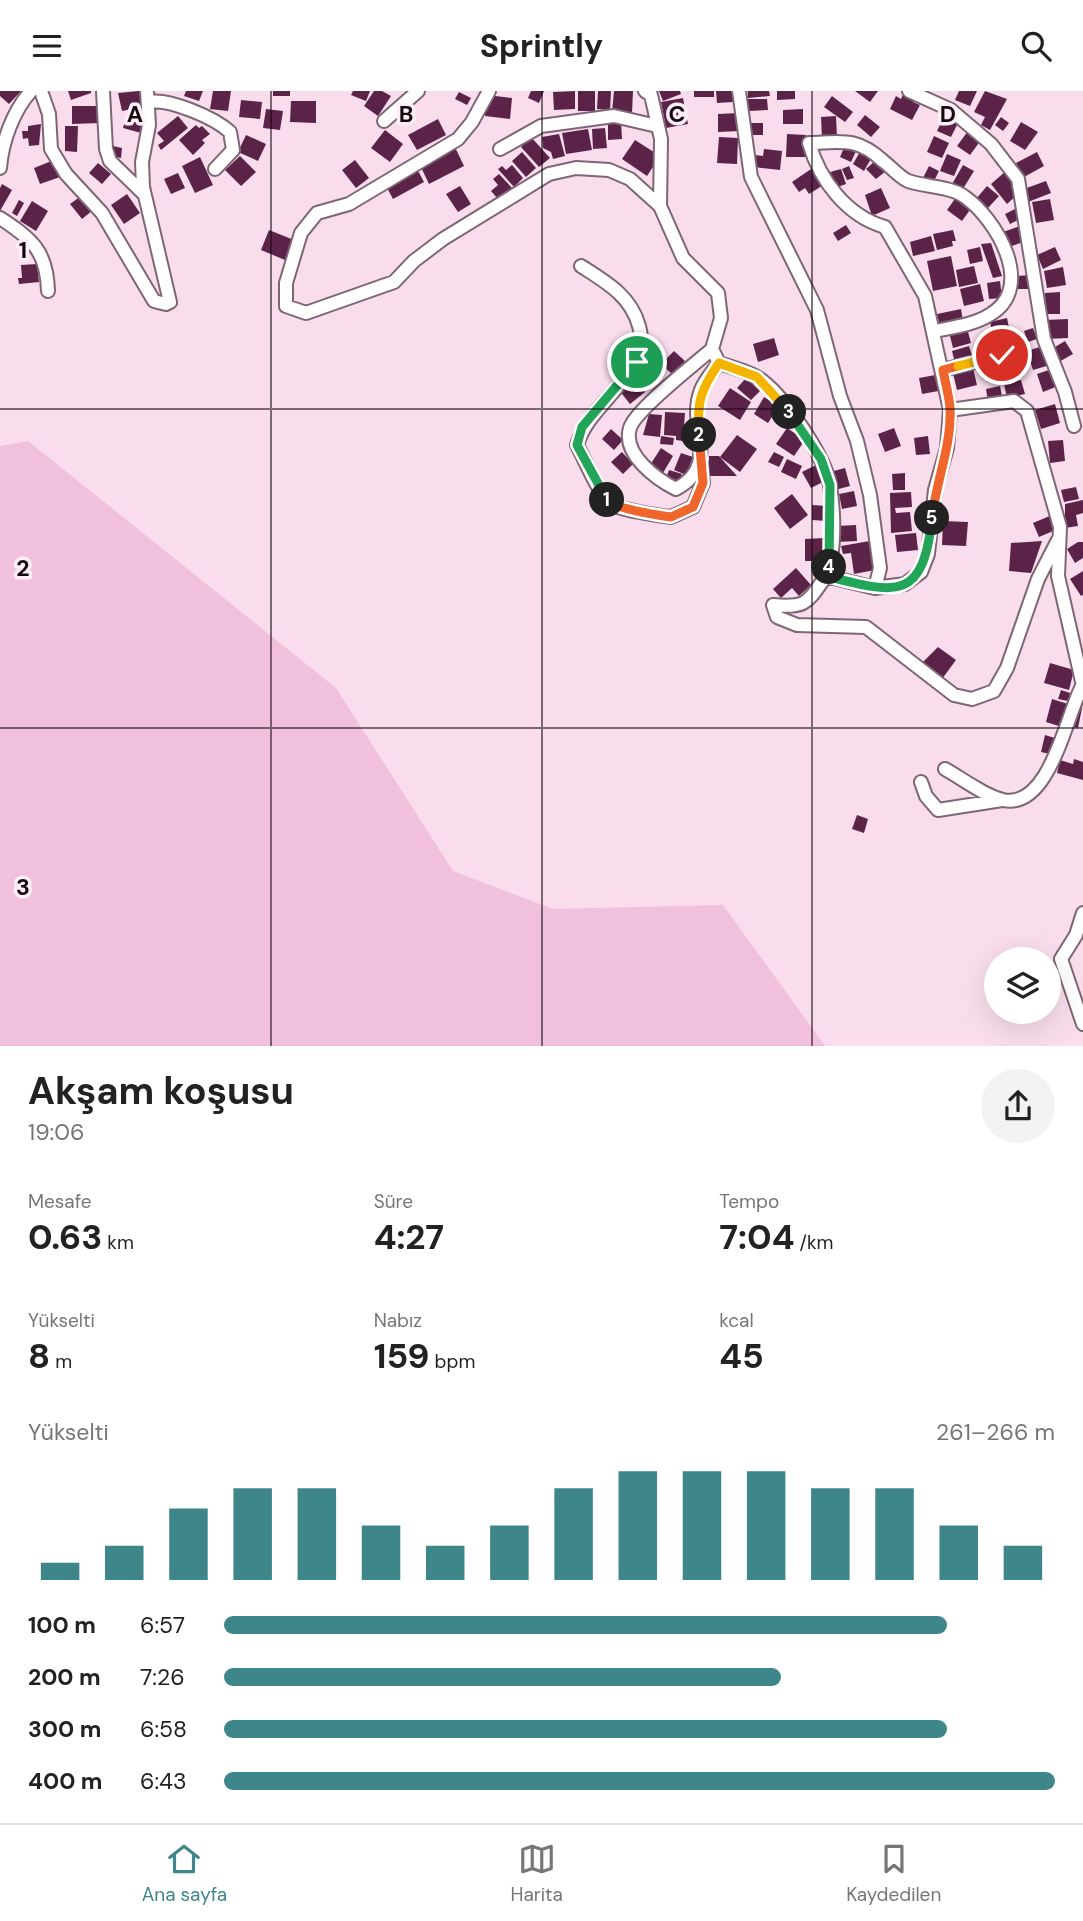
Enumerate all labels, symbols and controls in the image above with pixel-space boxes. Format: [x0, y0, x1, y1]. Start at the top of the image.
text: Sprintly [480, 25, 603, 67]
icon: menu [28, 27, 66, 65]
icon: search [1017, 27, 1055, 65]
text: A [127, 99, 143, 129]
text: B [399, 99, 413, 129]
text: C [669, 99, 685, 129]
text: D [940, 99, 956, 129]
text: 1 [19, 235, 27, 265]
pin [972, 325, 1032, 385]
pin [607, 332, 667, 392]
icon: check [983, 336, 1021, 374]
icon: arrive [618, 343, 656, 381]
pin: 3 [772, 395, 806, 429]
text: 3 [783, 399, 794, 424]
pin: 2 [682, 417, 716, 453]
text: 2 [693, 422, 704, 447]
pin: 1 [590, 483, 624, 517]
text: 1 [603, 487, 610, 512]
pin: 5 [914, 501, 950, 535]
text: 5 [926, 505, 937, 530]
pin: 4 [812, 549, 846, 585]
text: 2 [16, 553, 30, 583]
text: 4 [822, 554, 835, 579]
text: 3 [16, 872, 30, 902]
map controls [984, 947, 1061, 1024]
button: layers [984, 947, 1061, 1024]
text: Akşam koşusu [28, 1066, 294, 1116]
button: share [981, 1069, 1055, 1143]
text: 19:06 [28, 1117, 84, 1147]
text: Mesafe [28, 1189, 92, 1214]
text: Süre [374, 1189, 413, 1214]
text: Tempo [719, 1189, 779, 1214]
text: 0.63 [28, 1214, 102, 1260]
text: 4:27 [374, 1214, 444, 1260]
text: 7:04 [719, 1214, 794, 1260]
text: km [102, 1230, 134, 1255]
text: /km [794, 1230, 833, 1255]
text: Yükselti [28, 1308, 95, 1333]
text: Nabız [374, 1308, 422, 1333]
text: kcal [719, 1308, 754, 1333]
text: 8 [28, 1333, 50, 1379]
text: 159 [374, 1333, 430, 1379]
text: 45 [719, 1333, 764, 1379]
text: m [50, 1349, 72, 1374]
text: bpm [430, 1349, 475, 1374]
text: Yükselti [28, 1417, 109, 1447]
text: 261–266 m [936, 1417, 1055, 1447]
text: 100 m [28, 1610, 96, 1640]
text: 6:57 [140, 1610, 185, 1640]
text: 200 m [28, 1662, 101, 1692]
text: 7:26 [140, 1662, 185, 1692]
text: 300 m [28, 1714, 101, 1744]
text: 6:58 [140, 1714, 187, 1744]
text: 400 m [28, 1766, 102, 1796]
text: 6:43 [140, 1766, 187, 1796]
tab: Ana sayfa [142, 1840, 227, 1907]
tab: Harita [510, 1840, 563, 1907]
tab: Kaydedilen [846, 1840, 941, 1907]

